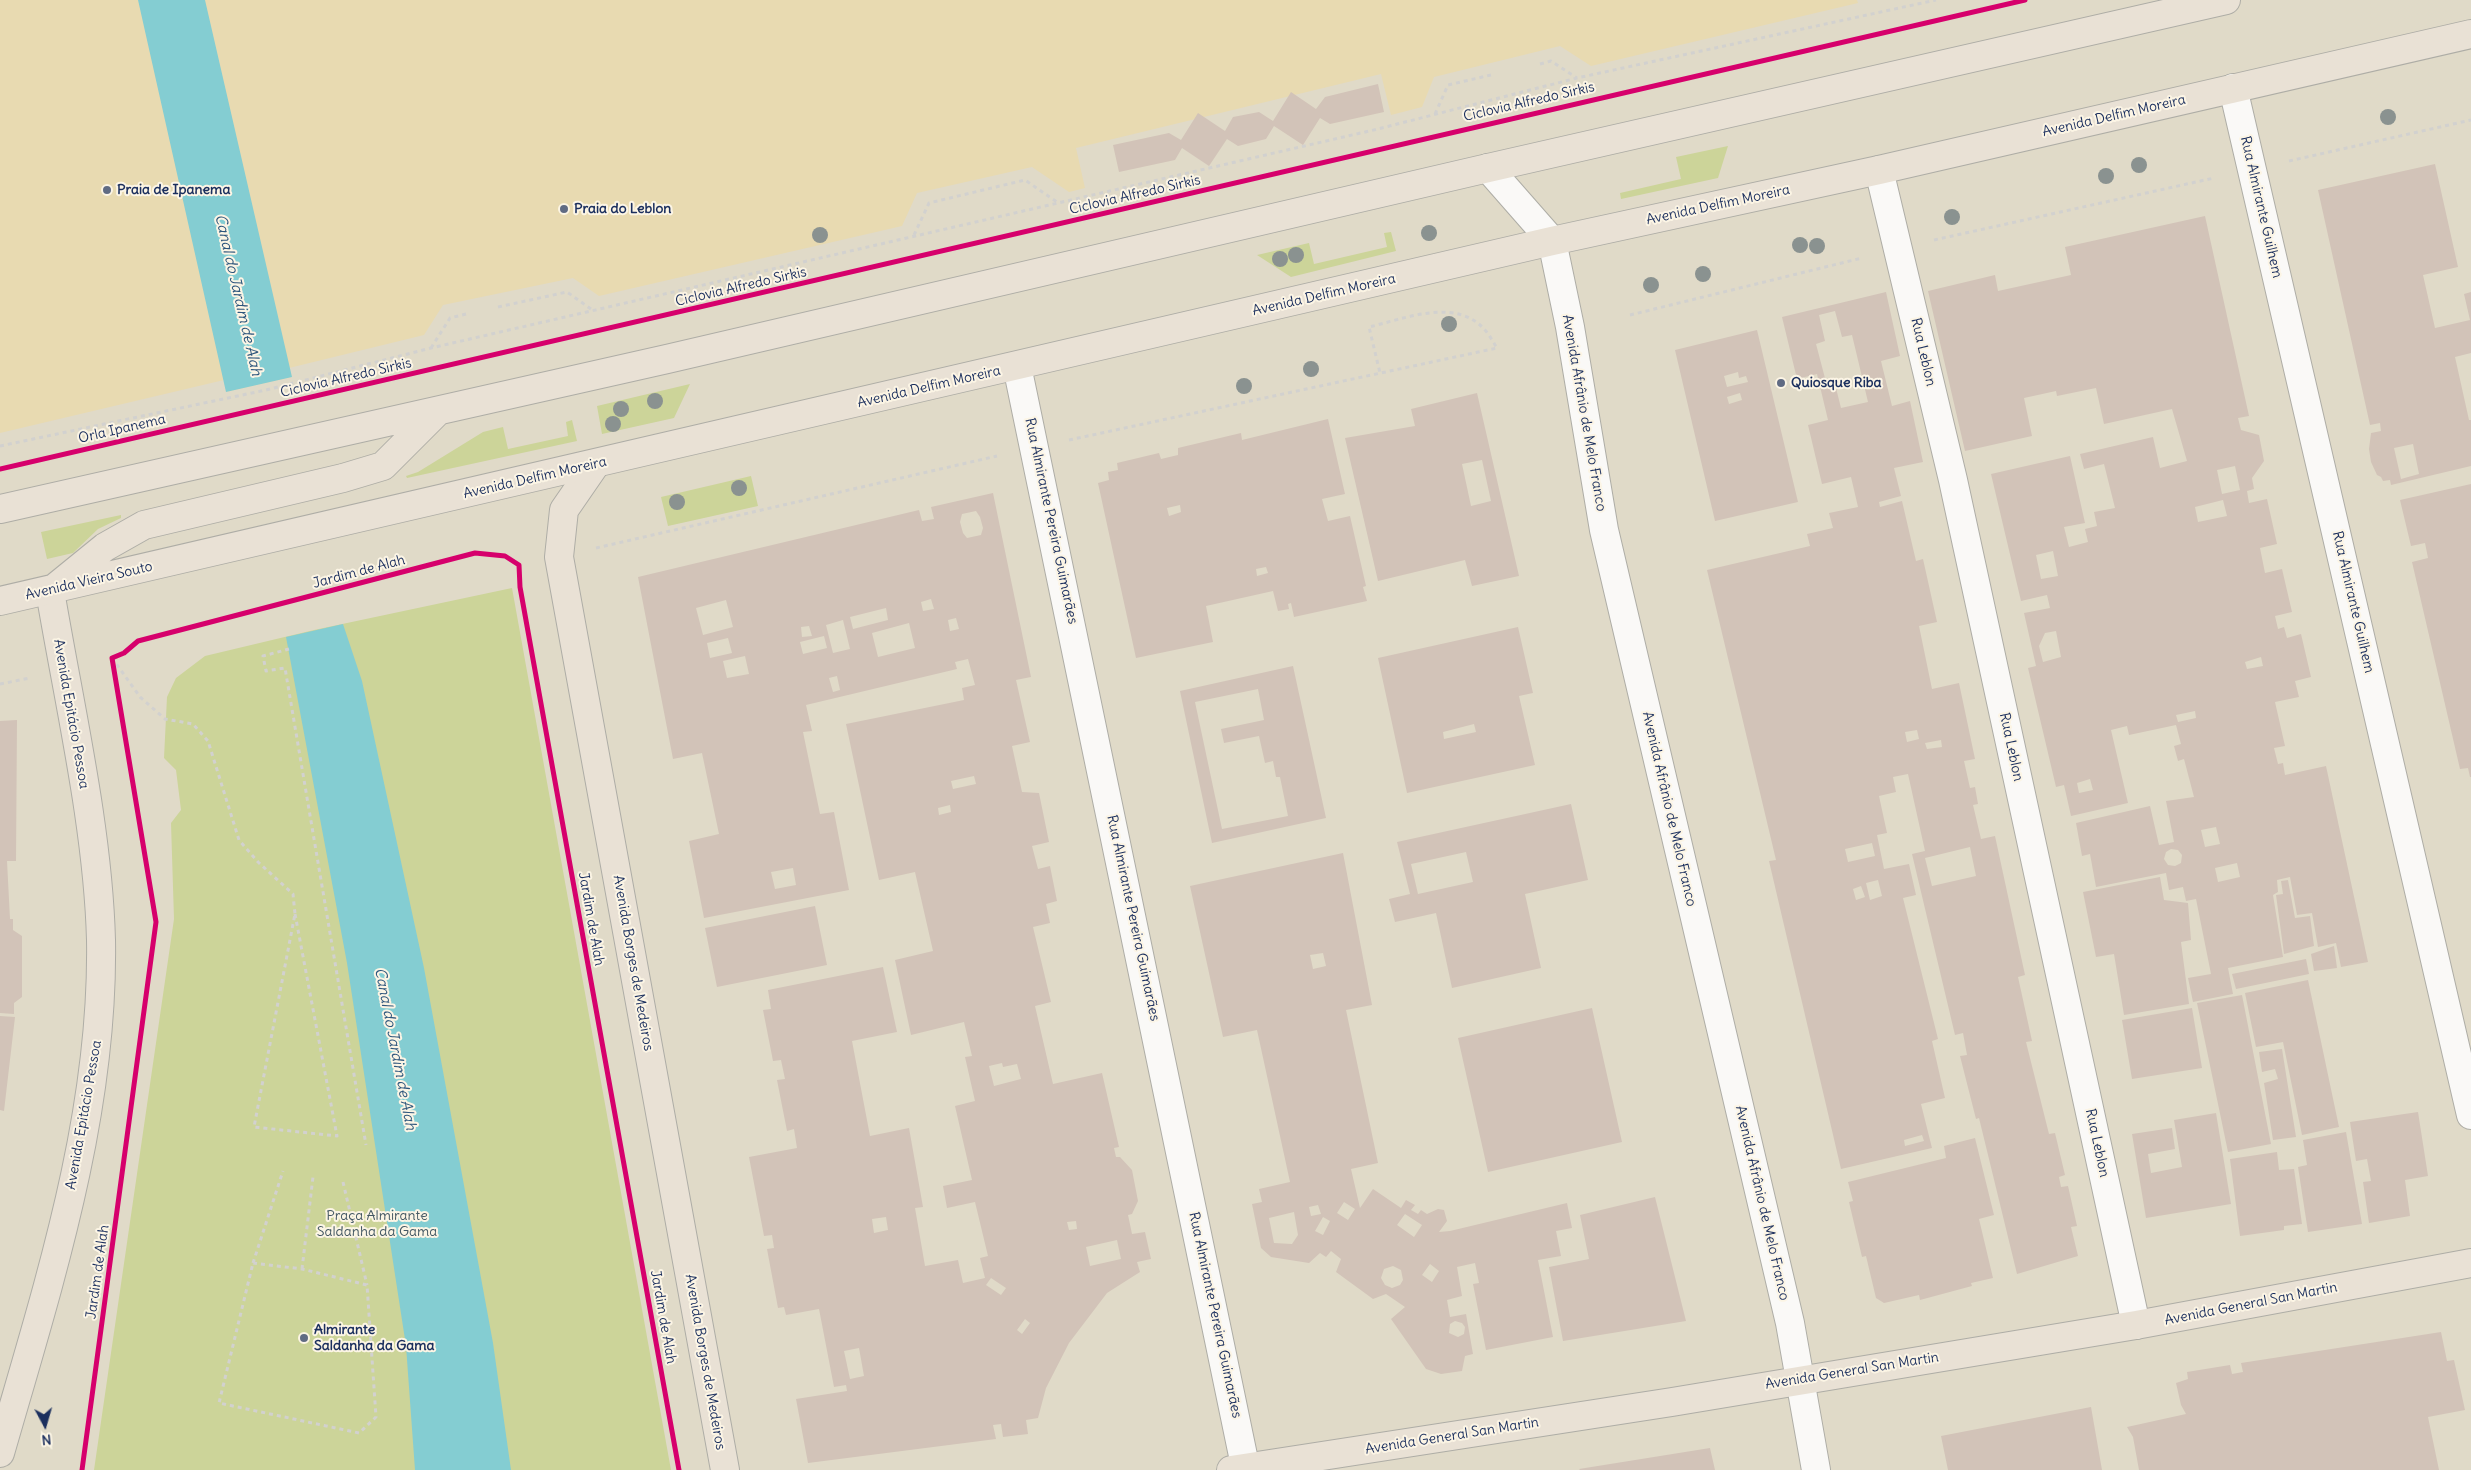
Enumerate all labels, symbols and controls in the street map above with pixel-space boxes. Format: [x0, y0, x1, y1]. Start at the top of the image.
street label: Ciclovia Alfredo Sirkis [1462, 79, 1596, 125]
street label: Avenida Delfim Moreira [2041, 91, 2187, 141]
street label: Rua Almirante Guilhem [2236, 134, 2286, 280]
street label: Ciclovia Alfredo Sirkis [1068, 172, 1202, 218]
place label: Praia de Ipanema [117, 182, 230, 198]
street label: Avenida Delfim Moreira [1645, 182, 1791, 228]
marker: Praia de Ipanema [101, 184, 113, 196]
place label: Praia do Leblon [574, 201, 671, 217]
marker: Praia do Leblon [558, 203, 570, 215]
water label: Canal do Jardim de Alah [211, 213, 265, 377]
street label: Ciclovia Alfredo Sirkis [674, 264, 808, 310]
street label: Avenida Delfim Moreira [1251, 270, 1397, 320]
street label: Avenida Afrânio de Melo Franco [1558, 313, 1610, 513]
street label: Rua Leblon [1907, 316, 1939, 388]
street label: Ciclovia Alfredo Sirkis [279, 355, 413, 401]
street label: Avenida Delfim Moreira [856, 362, 1002, 412]
place label: Quiosque Riba [1791, 375, 1882, 391]
marker: Quiosque Riba [1775, 377, 1787, 389]
street label: Orla Ipanema [77, 411, 167, 447]
street label: Rua Almirante Pereira Guimarães [1021, 416, 1081, 626]
street label: Avenida Delfim Moreira [462, 453, 608, 503]
street label: Rua Almirante Guilhem [2328, 529, 2378, 675]
street label: Jardim de Alah [311, 552, 407, 592]
street label: Avenida Vieira Souto [24, 558, 154, 604]
street label: Avenida Epitácio Pessoa [50, 638, 92, 790]
street label: Avenida Afrânio de Melo Franco [1638, 710, 1700, 908]
street label: Rua Leblon [1996, 711, 2026, 783]
street label: Rua Almirante Pereira Guimarães [1103, 813, 1163, 1023]
street label: Jardim de Alah [574, 871, 608, 967]
street label: Avenida Borges de Medeiros [609, 874, 657, 1052]
water label: Canal do Jardim de Alah [370, 966, 420, 1132]
street label: Avenida Epitácio Pessoa [63, 1039, 105, 1191]
street label: Avenida Afrânio de Melo Franco [1731, 1104, 1793, 1302]
street label: Rua Leblon [2082, 1107, 2112, 1179]
park label: Praça Almirante Saldanha da Gama [317, 1208, 437, 1240]
street label: Rua Almirante Pereira Guimarães [1185, 1210, 1245, 1420]
street label: Jardim de Alah [83, 1224, 113, 1320]
street label: Jardim de Alah [646, 1269, 680, 1365]
street label: Avenida Borges de Medeiros [681, 1273, 729, 1451]
street label: Avenida General San Martin [2163, 1279, 2339, 1329]
place label: Almirante Saldanha da Gama [314, 1322, 435, 1354]
marker: Almirante Saldanha da Gama [298, 1332, 310, 1344]
street label: Avenida General San Martin [1764, 1349, 1940, 1393]
north arrow [20, 1400, 70, 1450]
street label: Avenida General San Martin [1364, 1414, 1540, 1458]
text: N [41, 1430, 52, 1449]

